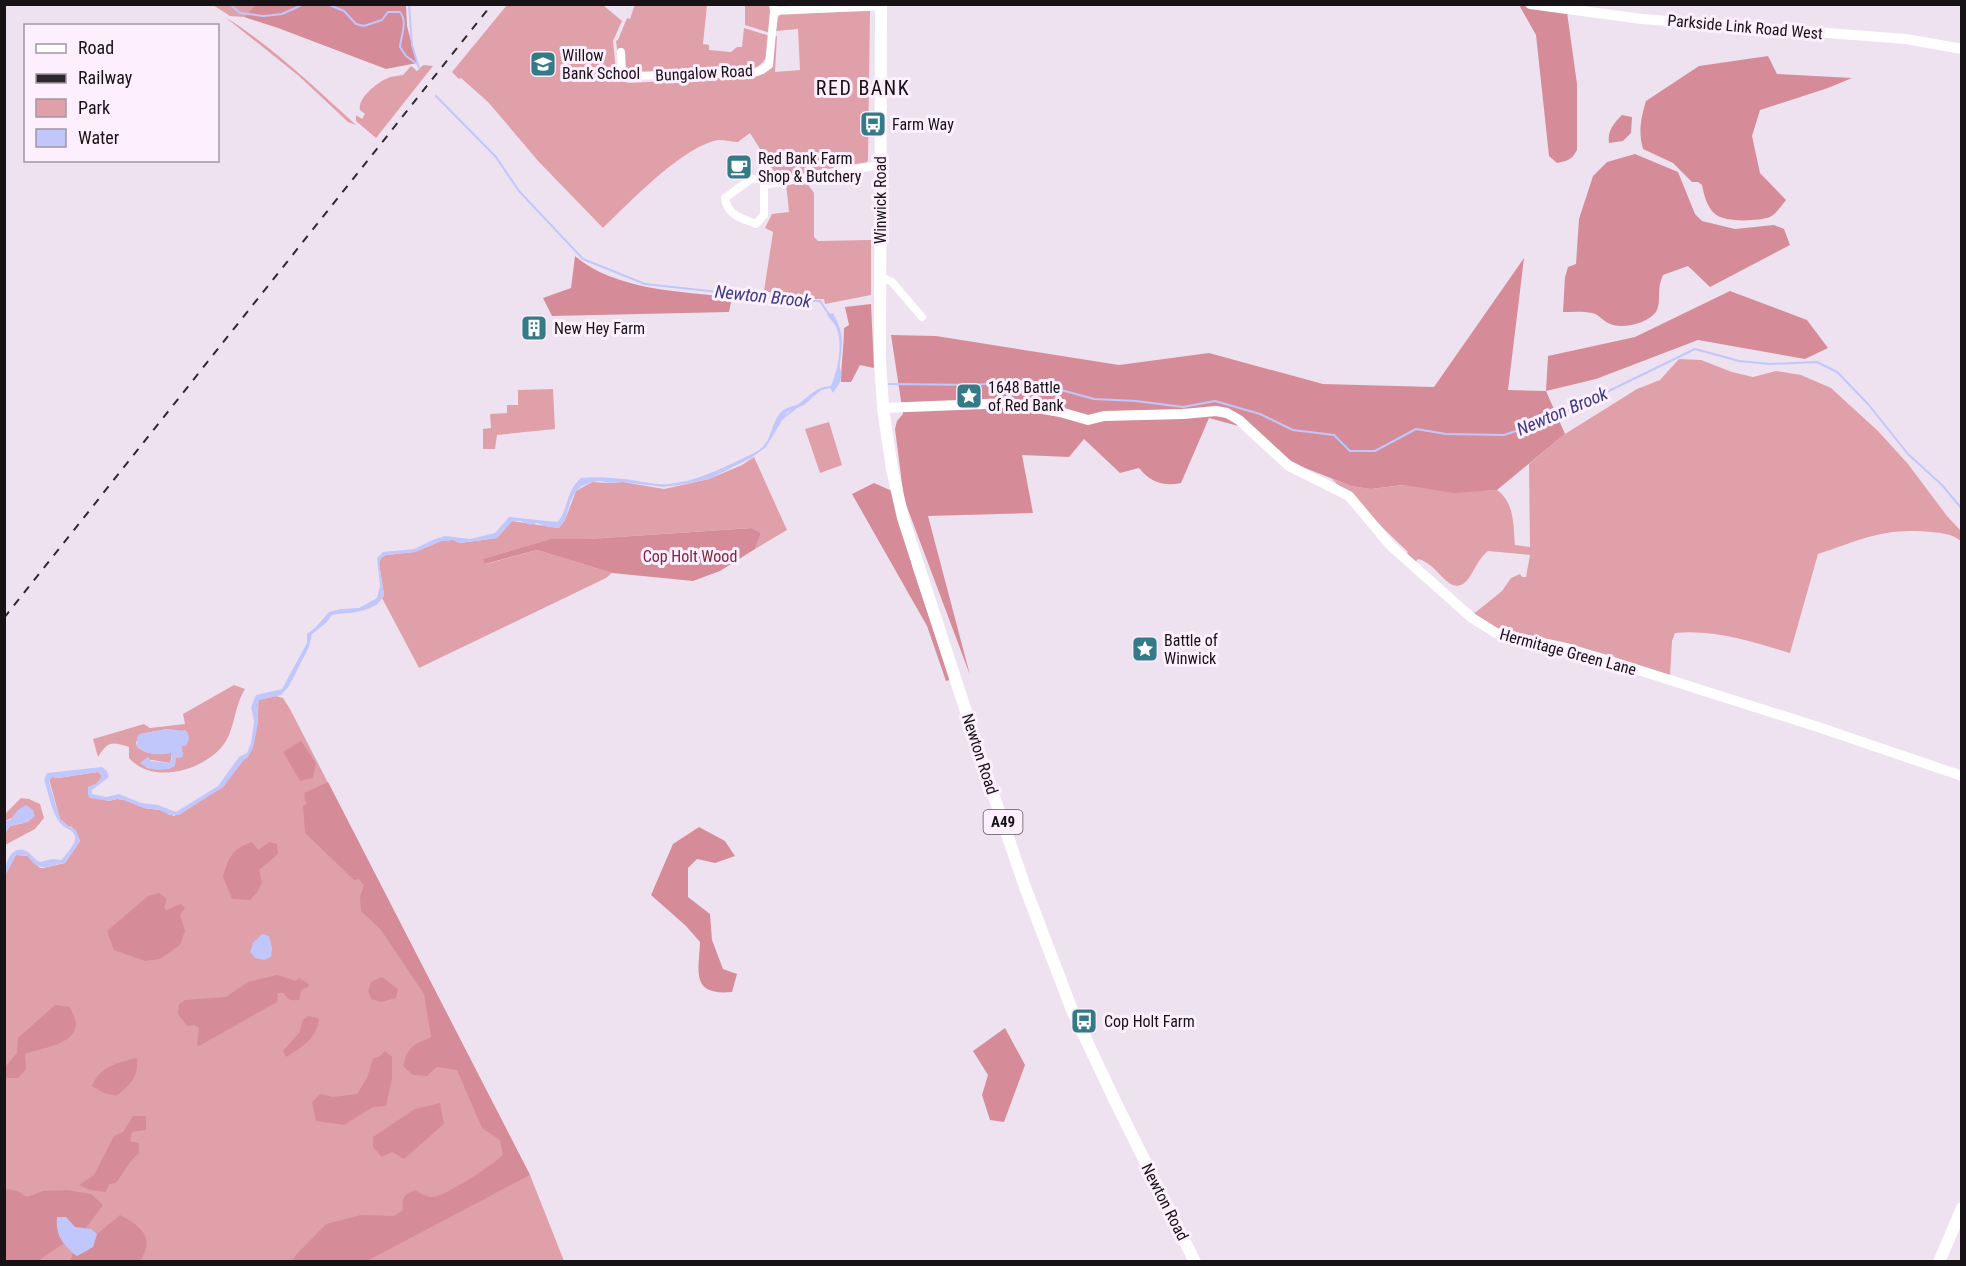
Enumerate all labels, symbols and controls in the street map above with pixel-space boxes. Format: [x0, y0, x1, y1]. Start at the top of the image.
street label: Parkside Link Road West [1667, 11, 1824, 43]
legend [24, 24, 219, 162]
text: Road [78, 37, 114, 58]
place label: Willow Bank School [562, 46, 640, 83]
school or university icon: Willow Bank School [528, 49, 558, 79]
street label: Bungalow Road [655, 61, 753, 85]
text: Railway [78, 67, 133, 88]
district label: RED BANK [816, 76, 910, 100]
text: Park [78, 97, 110, 118]
bus stop icon: Farm Way [858, 109, 888, 139]
place label: Farm Way [892, 115, 954, 134]
text: Water [78, 127, 120, 148]
place label: Red Bank Farm Shop & Butchery [758, 149, 862, 186]
cafe icon: Red Bank Farm Shop & Butchery [724, 152, 754, 182]
street label: Winwick Road [871, 156, 890, 244]
water label: Newton Brook [714, 281, 813, 312]
building icon: New Hey Farm [519, 313, 549, 343]
place label: New Hey Farm [554, 319, 645, 338]
place label: 1648 Battle of Red Bank [988, 378, 1065, 415]
place icon: 1648 Battle of Red Bank [954, 381, 984, 411]
water label: Newton Brook [1513, 382, 1612, 440]
park label: Cop Holt Wood [643, 547, 737, 566]
street label: Hermitage Green Lane [1498, 625, 1638, 679]
place label: Battle of Winwick [1164, 631, 1218, 668]
place icon: Battle of Winwick [1130, 634, 1160, 664]
street label: Newton Road [958, 711, 1002, 797]
road number: A49 [984, 810, 1022, 834]
bus stop icon: Cop Holt Farm [1069, 1006, 1099, 1036]
place label: Cop Holt Farm [1104, 1012, 1195, 1031]
street label: Newton Road [1137, 1160, 1193, 1244]

